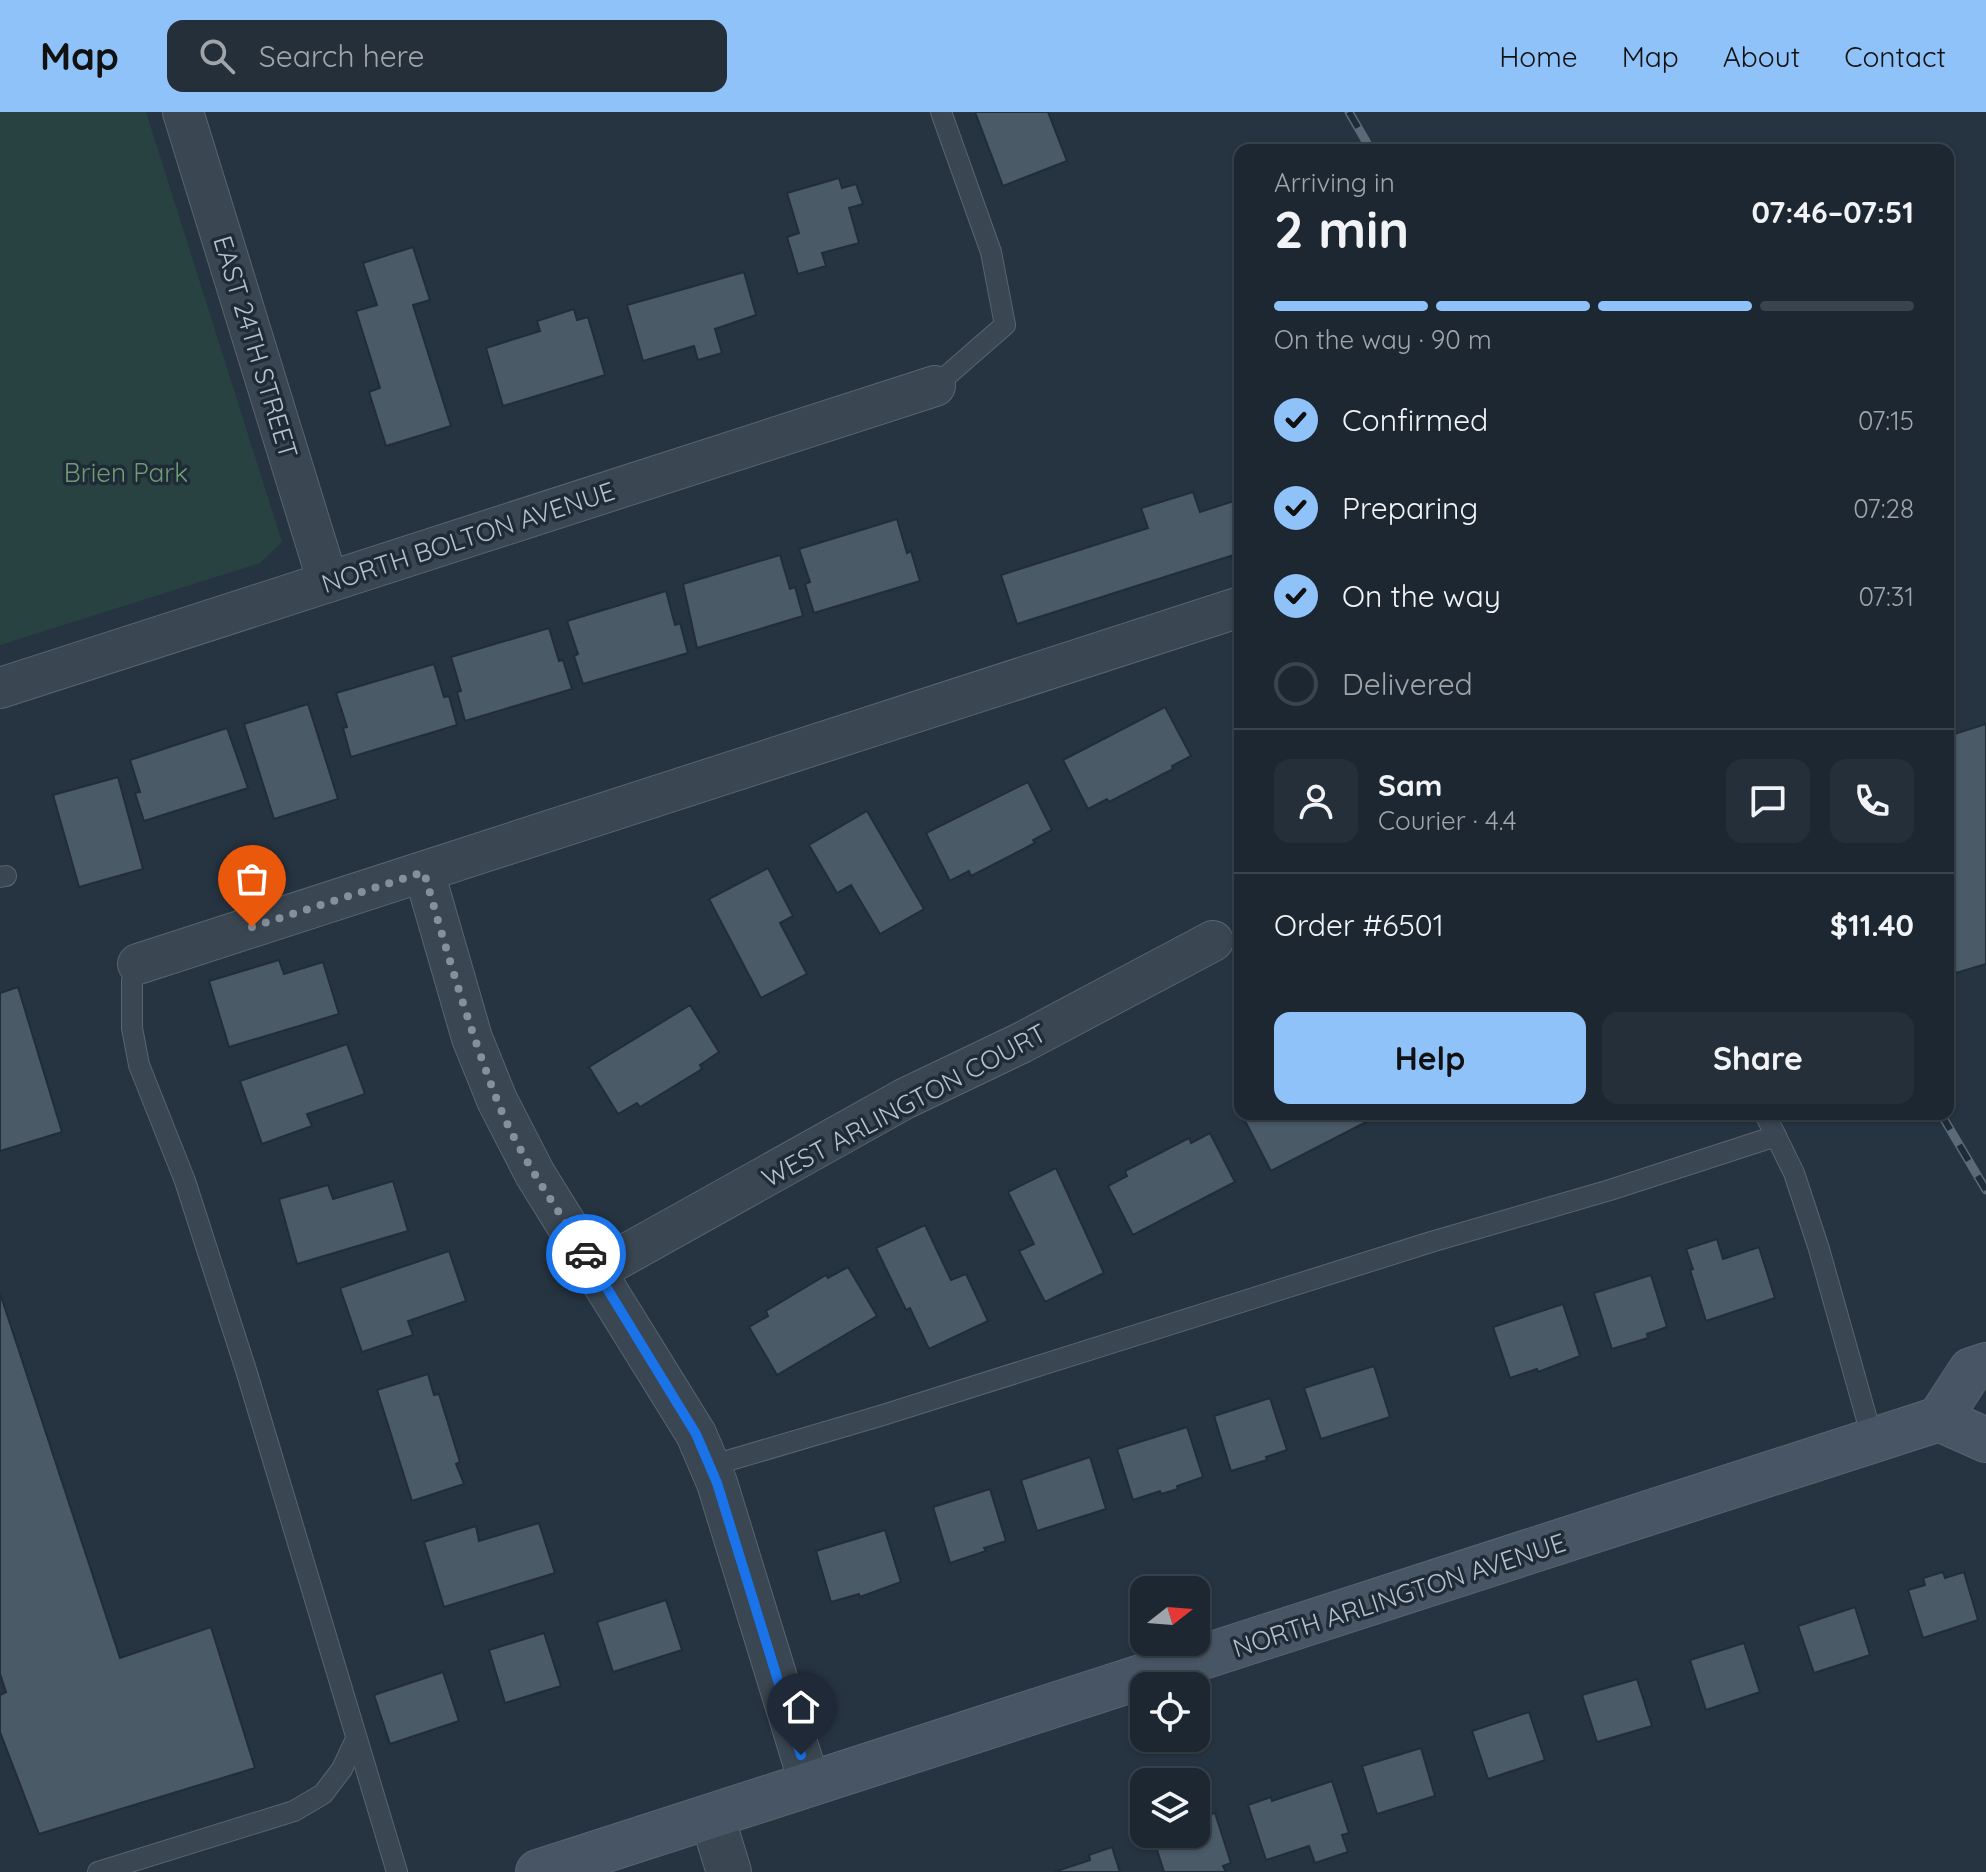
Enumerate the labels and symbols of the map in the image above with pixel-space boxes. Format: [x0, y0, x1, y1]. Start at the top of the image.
street label: EAST 24TH STREET [206, 232, 306, 462]
park label: Brien Park [64, 456, 188, 489]
street label: NORTH BOLTON AVENUE [317, 474, 619, 600]
pin [218, 845, 286, 927]
street label: WEST ARLINGTON COURT [756, 1016, 1052, 1194]
courier [546, 1214, 626, 1294]
street label: NORTH ARLINGTON AVENUE [1228, 1526, 1570, 1664]
north arrow [1130, 1576, 1210, 1656]
pin [767, 1673, 835, 1755]

